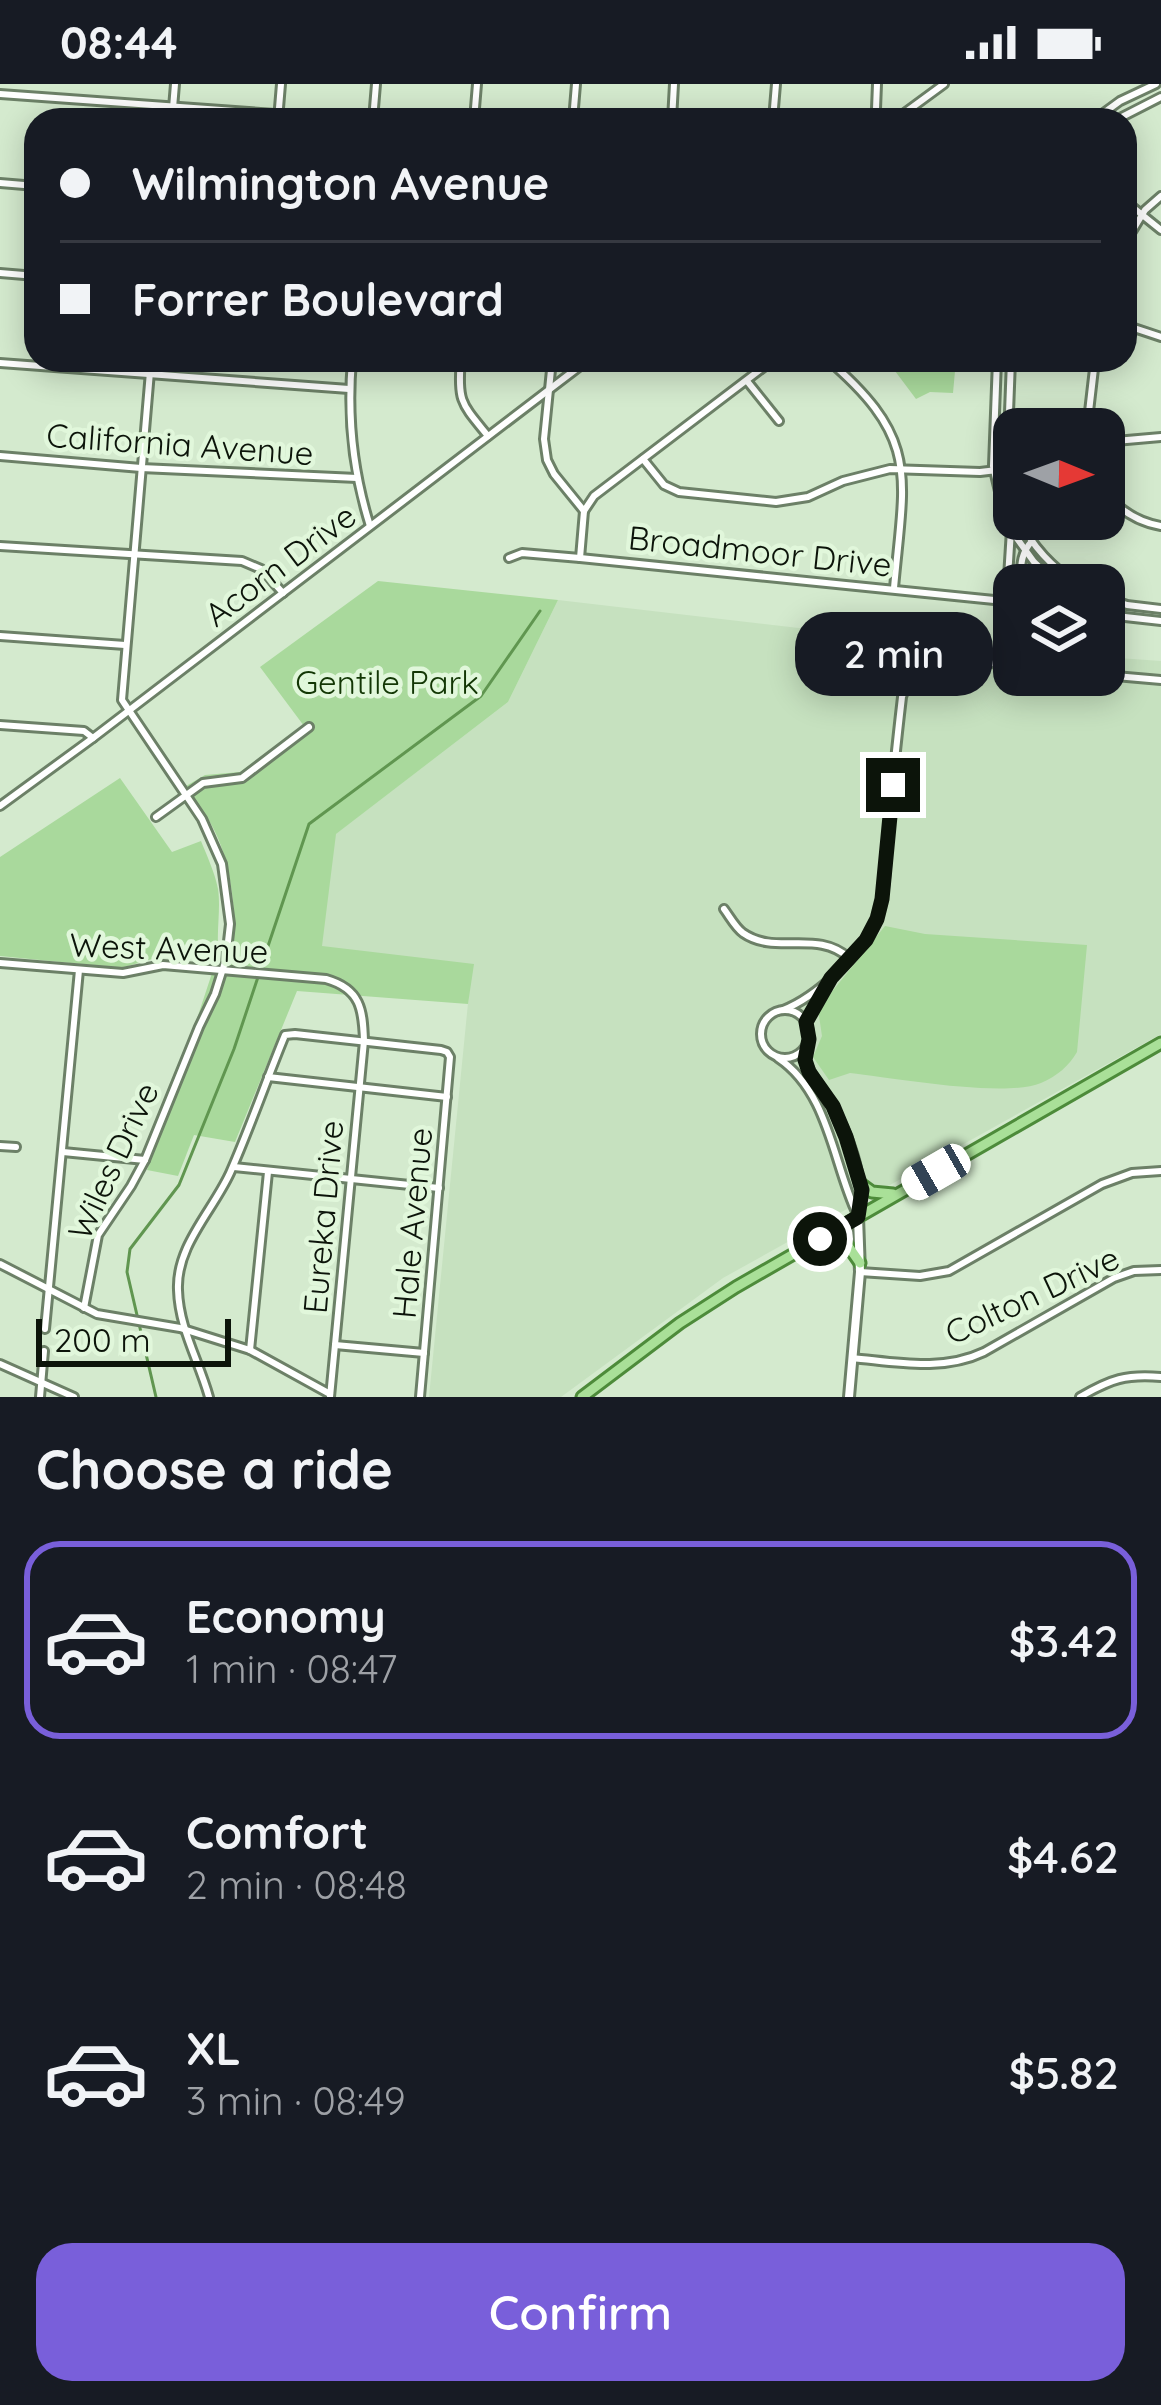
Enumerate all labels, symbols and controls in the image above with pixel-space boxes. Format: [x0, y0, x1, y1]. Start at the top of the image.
text: 08:44 [60, 14, 178, 70]
text: Wilmington Avenue [132, 155, 549, 211]
text: Forrer Boulevard [132, 271, 504, 327]
north arrow [993, 408, 1125, 540]
map controls [993, 408, 1125, 696]
street label: California Avenue [45, 414, 315, 473]
street label: Acorn Drive [196, 494, 363, 635]
street label: Broadmoor Drive [626, 516, 894, 585]
button: layers [993, 564, 1125, 696]
callout: 2 min [794, 611, 992, 695]
text: 2 min [844, 629, 944, 678]
park label: Gentile Park [295, 661, 479, 702]
route end [866, 758, 920, 812]
street label: West Avenue [69, 924, 269, 971]
street label: Wiles Drive [58, 1076, 167, 1246]
street label: Eureka Drive [294, 1119, 351, 1315]
street label: Hale Avenue [383, 1126, 440, 1320]
car [896, 1138, 976, 1206]
route start [793, 1212, 847, 1266]
street label: Colton Drive [938, 1236, 1125, 1353]
scale bar [36, 1313, 231, 1366]
text: 200 m [54, 1319, 151, 1360]
text: Choose a ride [36, 1435, 393, 1503]
icon: car [42, 1586, 150, 1694]
text: Economy [186, 1588, 386, 1644]
text: $3.42 [1009, 1612, 1119, 1668]
text: 1 min · 08:47 [186, 1644, 397, 1693]
icon: car [42, 1802, 150, 1910]
text: Comfort [186, 1804, 368, 1860]
text: $4.62 [1007, 1828, 1119, 1884]
text: 2 min · 08:48 [186, 1860, 407, 1909]
icon: car [42, 2018, 150, 2126]
text: XL [186, 2020, 241, 2076]
text: $5.82 [1009, 2044, 1119, 2100]
text: 3 min · 08:49 [186, 2076, 406, 2125]
button: Confirm [36, 2243, 1125, 2381]

